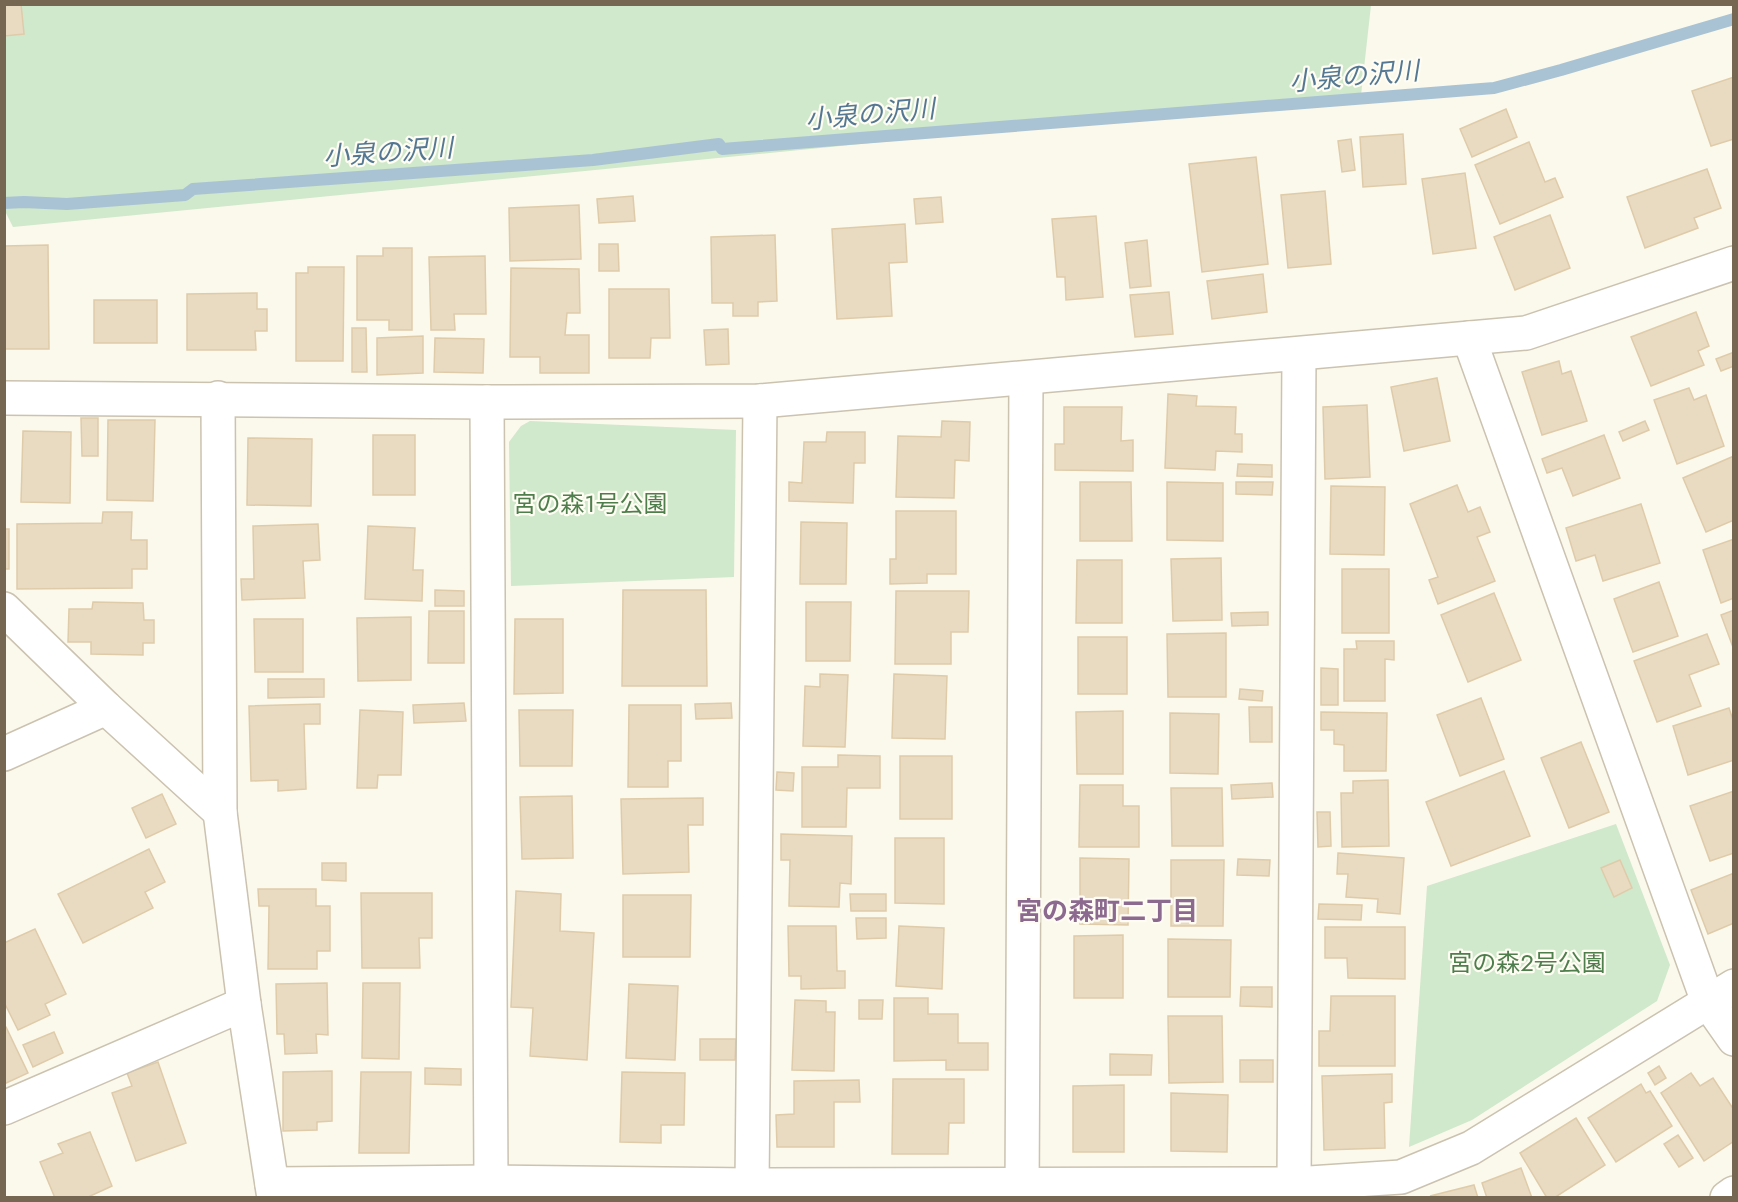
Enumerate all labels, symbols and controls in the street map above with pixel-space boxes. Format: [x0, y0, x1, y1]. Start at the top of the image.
water label: 小泉の沢川 [1288, 51, 1423, 101]
water label: 小泉の沢川 [804, 89, 939, 139]
water label: 小泉の沢川 [322, 128, 457, 175]
park label: 宮の森1号公園 [513, 486, 667, 521]
district label: 宮の森町二丁目 [1016, 892, 1198, 930]
park label: 宮の森2号公園 [1448, 945, 1606, 980]

